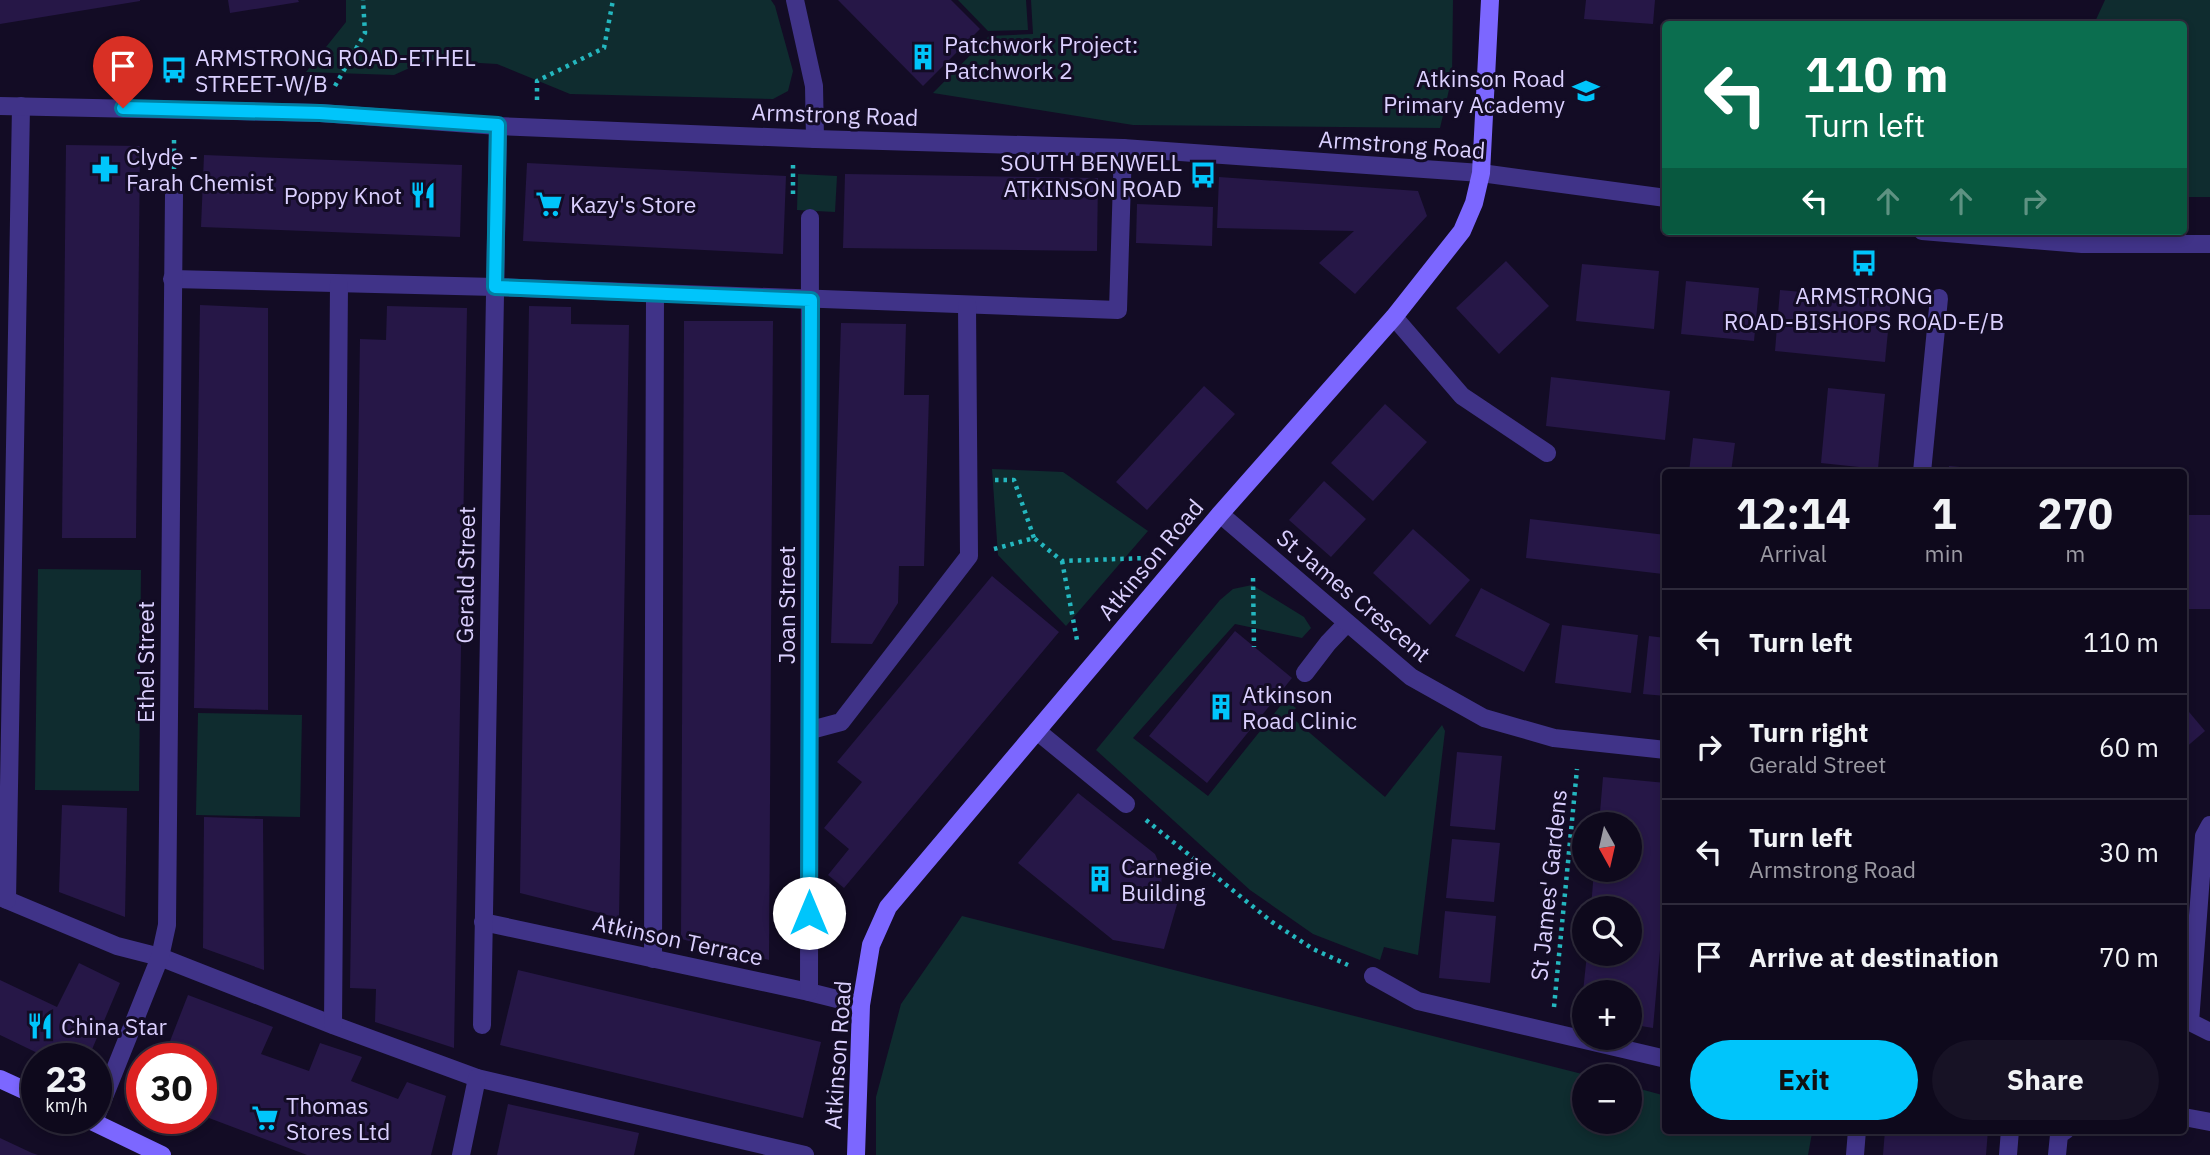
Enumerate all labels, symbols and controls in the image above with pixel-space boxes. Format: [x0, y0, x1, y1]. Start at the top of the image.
place label: Patchwork Project: Patchwork 2 [944, 29, 1139, 85]
pin [93, 36, 153, 108]
place label: ARMSTRONG ROAD-ETHEL STREET-W/B [195, 42, 476, 98]
building icon: Patchwork Project: Patchwork 2 [908, 42, 938, 72]
text: 110 m [1805, 42, 1949, 105]
icon: arrive [104, 47, 142, 85]
icon: left [1690, 49, 1781, 140]
bus stop icon: ARMSTRONG ROAD-ETHEL STREET-W/B [159, 55, 189, 85]
place label: Atkinson Road Primary Academy [1383, 63, 1566, 119]
school or university icon: Atkinson Road Primary Academy [1571, 76, 1601, 106]
street label: Armstrong Road [751, 96, 919, 132]
text: Turn left [1805, 104, 1925, 146]
street label: Armstrong Road [1318, 123, 1486, 165]
place label: Clyde - Farah Chemist [126, 141, 274, 197]
place label: SOUTH BENWELL ATKINSON ROAD [1000, 147, 1182, 203]
pharmacy icon: Clyde - Farah Chemist [90, 154, 120, 184]
bus stop icon: SOUTH BENWELL ATKINSON ROAD [1188, 160, 1218, 190]
place label: Poppy Knot [284, 180, 402, 210]
restaurant icon: Poppy Knot [408, 180, 438, 210]
icon: left [1796, 182, 1834, 220]
icon: ahead [1869, 182, 1907, 220]
icon: ahead [1942, 182, 1980, 220]
icon: right [2015, 182, 2053, 220]
supermarket icon: Kazy's Store [534, 189, 564, 219]
place label: Kazy's Store [570, 189, 697, 219]
bus stop icon: ARMSTRONG ROAD-BISHOPS ROAD-E/B [1849, 248, 1879, 278]
place label: ARMSTRONG ROAD-BISHOPS ROAD-E/B [1724, 280, 2004, 336]
text: 12:14 [1736, 486, 1851, 541]
text: 1 [1931, 486, 1957, 541]
text: 270 [2037, 486, 2113, 541]
street label: Atkinson Road [1091, 492, 1209, 626]
street label: Gerald Street [449, 506, 481, 644]
street label: St James Crescent [1271, 522, 1437, 668]
text: Arrival [1760, 538, 1827, 568]
text: min [1925, 538, 1963, 568]
text: m [2065, 538, 2085, 568]
street label: Joan Street [771, 546, 801, 664]
street label: Ethel Street [130, 601, 160, 723]
icon: left [1690, 623, 1728, 661]
text: Turn left [1749, 625, 1852, 659]
text: 110 m [2083, 625, 2159, 659]
place label: Atkinson Road Clinic [1242, 679, 1357, 735]
building icon: Atkinson Road Clinic [1206, 692, 1236, 722]
text: Turn right [1749, 715, 1868, 749]
icon: right [1690, 728, 1728, 766]
text: 60 m [2099, 730, 2159, 764]
text: Gerald Street [1749, 749, 1886, 779]
street label: St James' Gardens [1523, 788, 1573, 982]
north arrow [1572, 812, 1642, 882]
map controls [1572, 812, 1642, 1134]
text: Turn left [1749, 820, 1852, 854]
icon: left [1690, 833, 1728, 871]
text: 30 m [2099, 835, 2159, 869]
place label: Carnegie Building [1121, 851, 1212, 907]
text: Armstrong Road [1749, 854, 1916, 884]
building icon: Carnegie Building [1085, 864, 1115, 894]
position arrow [772, 876, 846, 950]
button: search [1572, 896, 1642, 966]
street label: Atkinson Terrace [590, 906, 766, 972]
icon: arrive [1690, 938, 1728, 976]
text: Arrive at destination [1749, 940, 1999, 974]
text: 70 m [2099, 940, 2159, 974]
street label: Atkinson Road [817, 980, 857, 1130]
button: + [1572, 980, 1642, 1050]
restaurant icon: China Star [25, 1011, 55, 1041]
place label: China Star [61, 1011, 168, 1041]
button: Exit [1690, 1040, 1918, 1120]
button: Share [1932, 1040, 2159, 1120]
speed limit sign: 30 [126, 1043, 217, 1134]
text: 23 [45, 1056, 88, 1102]
button: − [1572, 1064, 1642, 1134]
place label: Thomas Stores Ltd [286, 1090, 390, 1146]
text: km/h [45, 1094, 88, 1117]
supermarket icon: Thomas Stores Ltd [250, 1103, 280, 1133]

